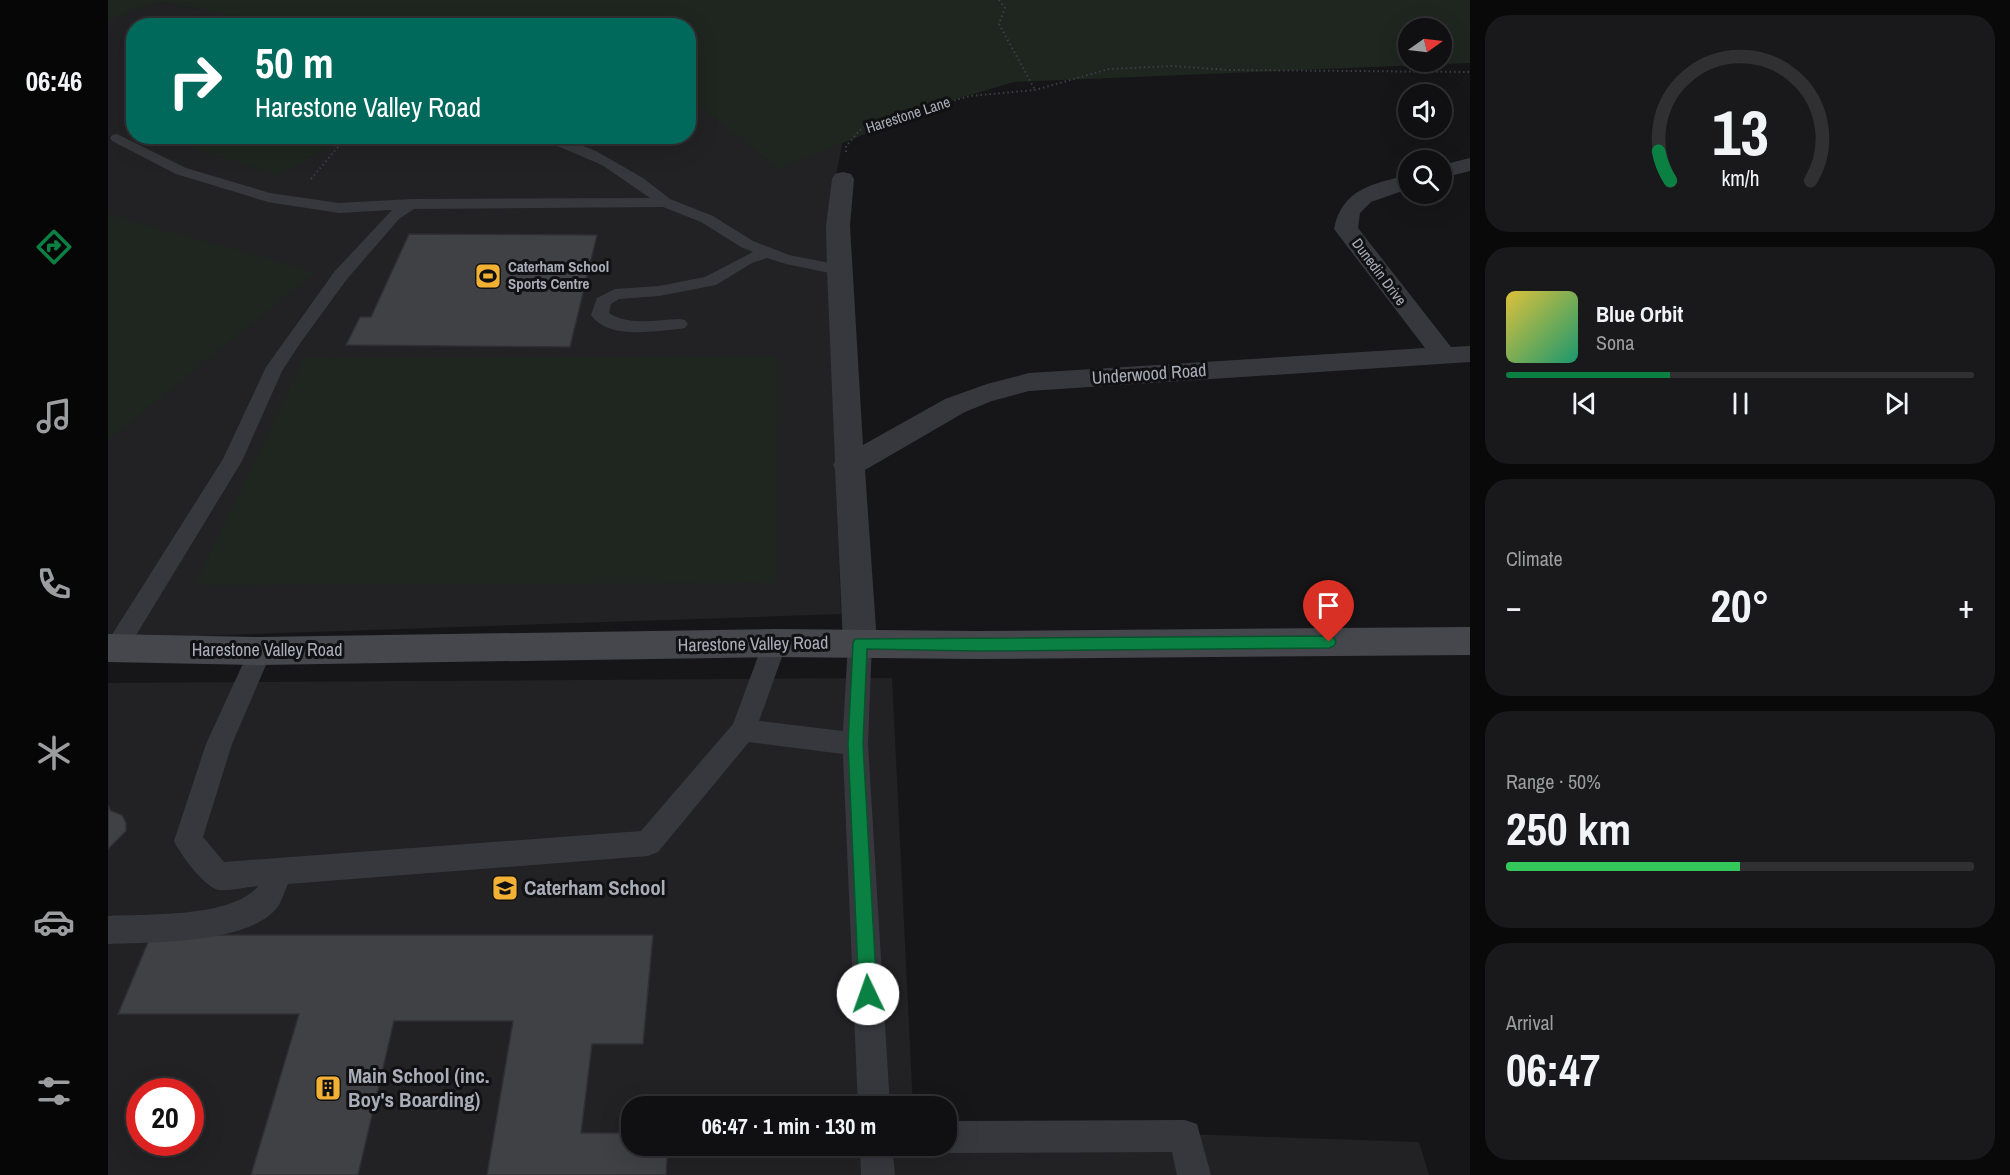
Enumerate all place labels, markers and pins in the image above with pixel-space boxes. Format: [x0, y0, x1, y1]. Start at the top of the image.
place label: Caterham School Sports Centre [508, 256, 609, 294]
sports icon: Caterham School Sports Centre [473, 261, 503, 291]
pin [1303, 580, 1354, 642]
school or university icon: Caterham School [490, 873, 520, 903]
place label: Caterham School [524, 873, 666, 902]
place label: Main School (inc. Boy's Boarding) [348, 1061, 490, 1114]
building icon: Main School (inc. Boy's Boarding) [313, 1073, 343, 1103]

